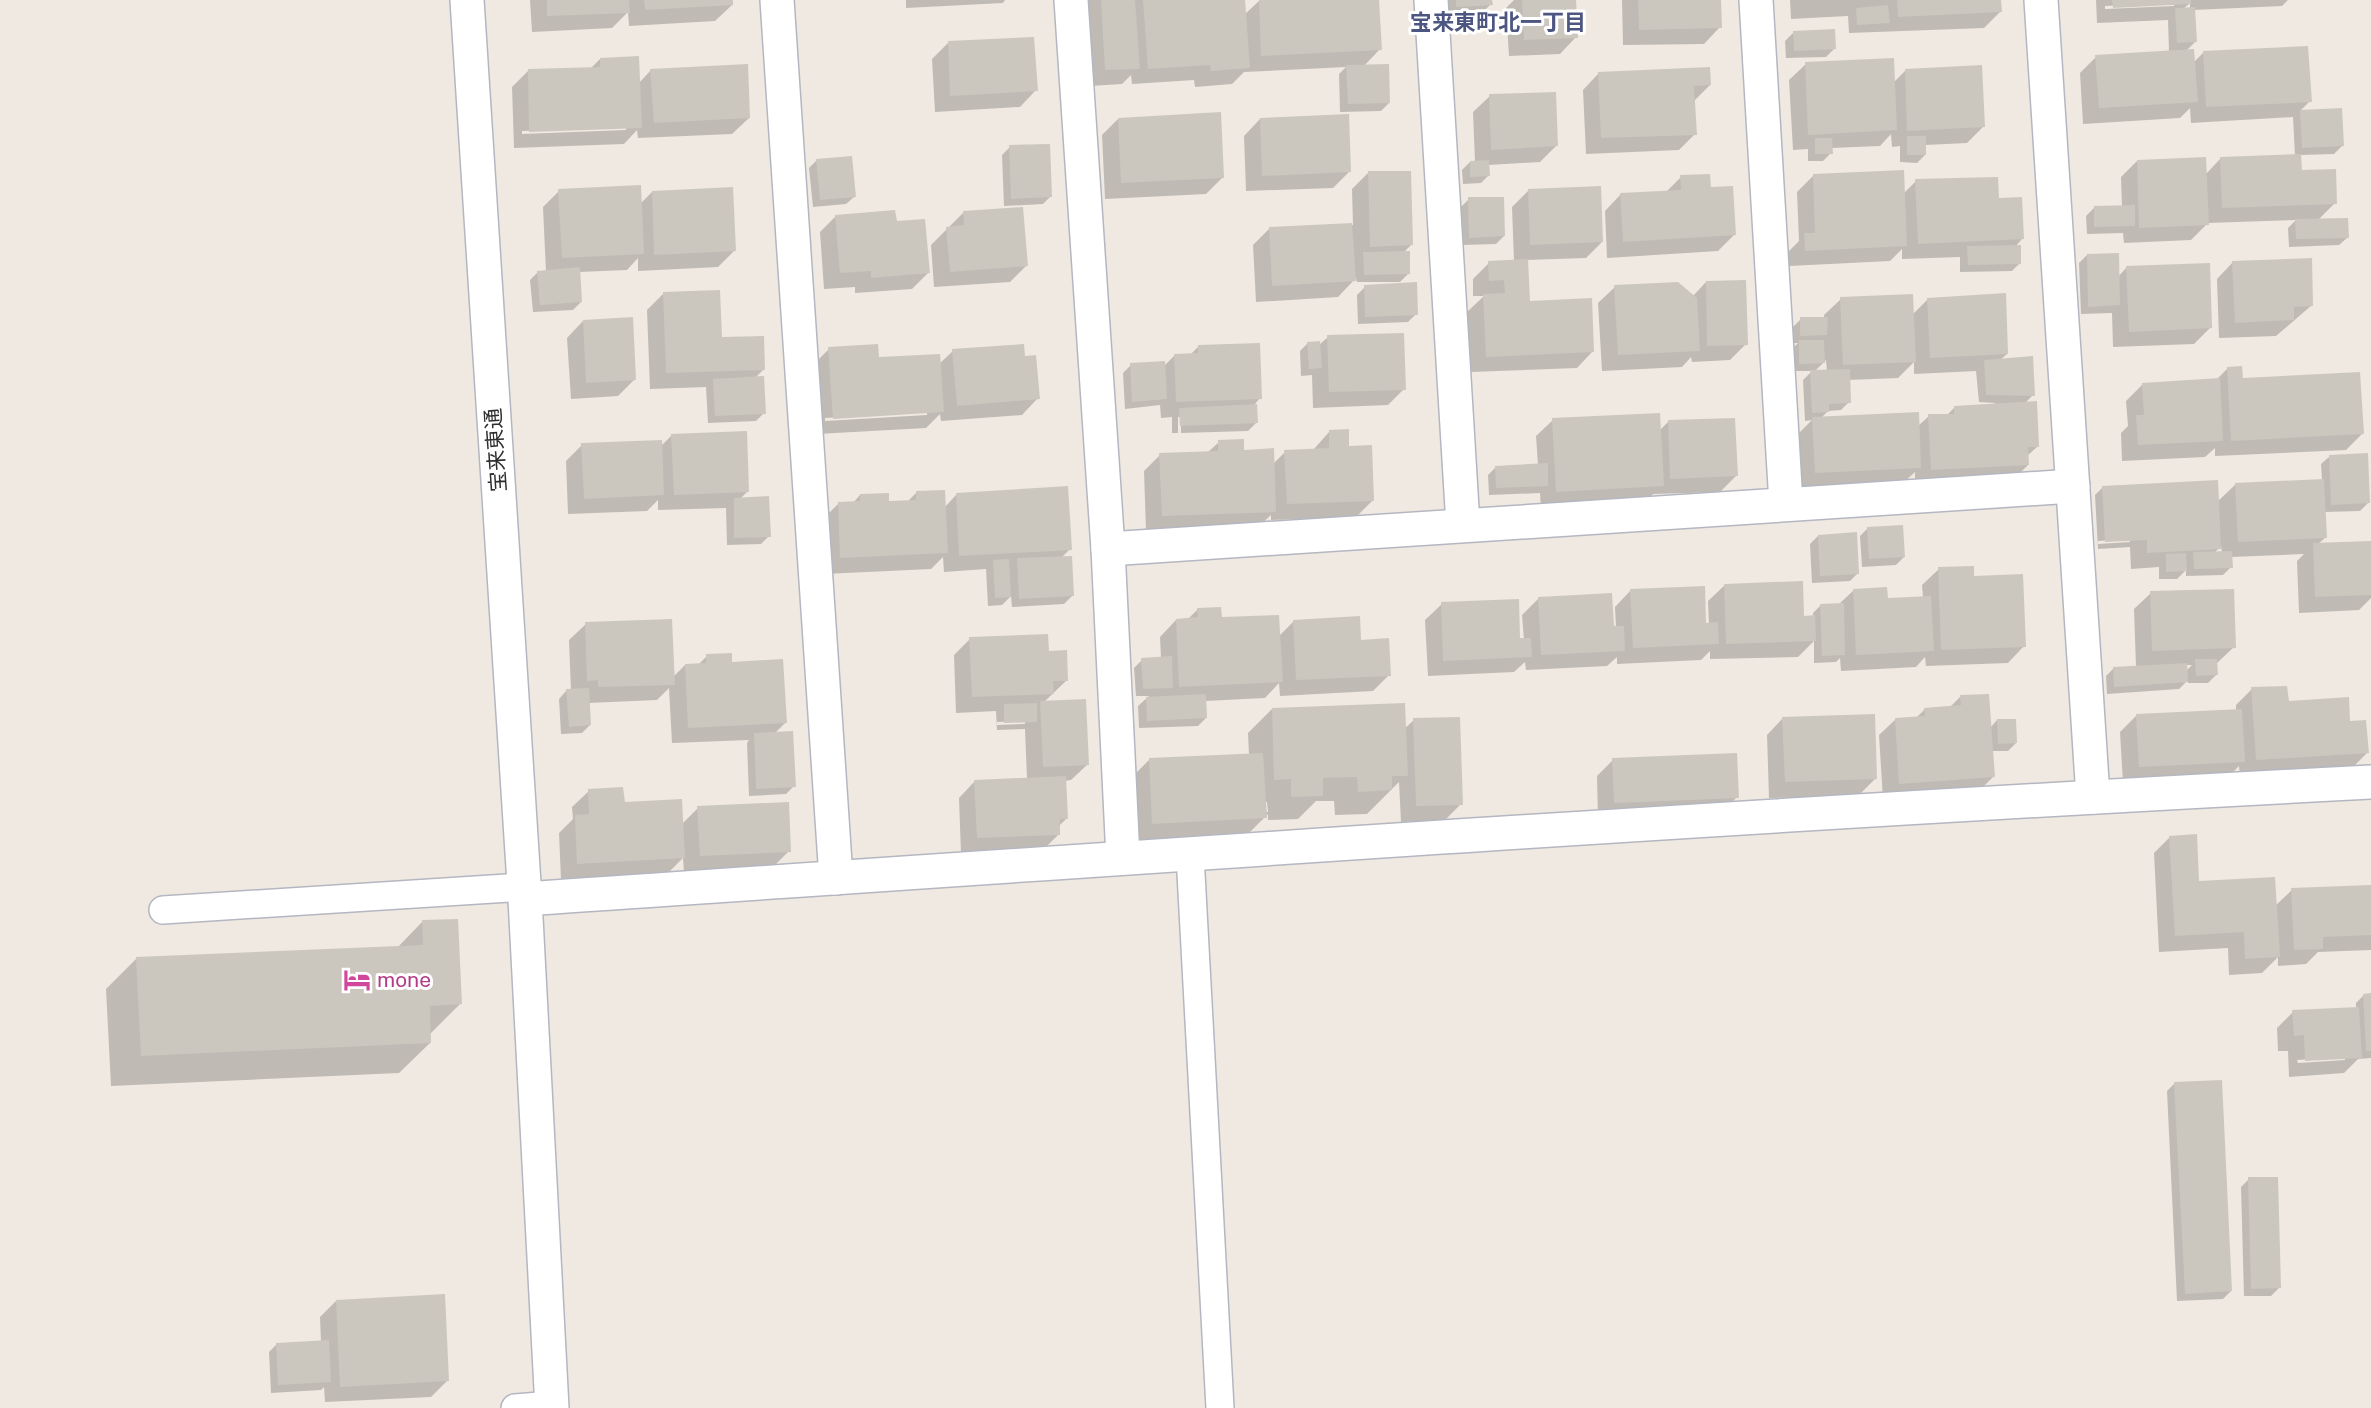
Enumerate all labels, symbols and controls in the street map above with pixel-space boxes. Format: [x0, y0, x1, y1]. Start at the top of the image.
district label: 宝来東町北一丁目 [1410, 9, 1586, 35]
street label: 宝来東通 [480, 407, 511, 493]
hotel icon: mone [342, 965, 372, 995]
place label: mone [377, 967, 431, 992]

